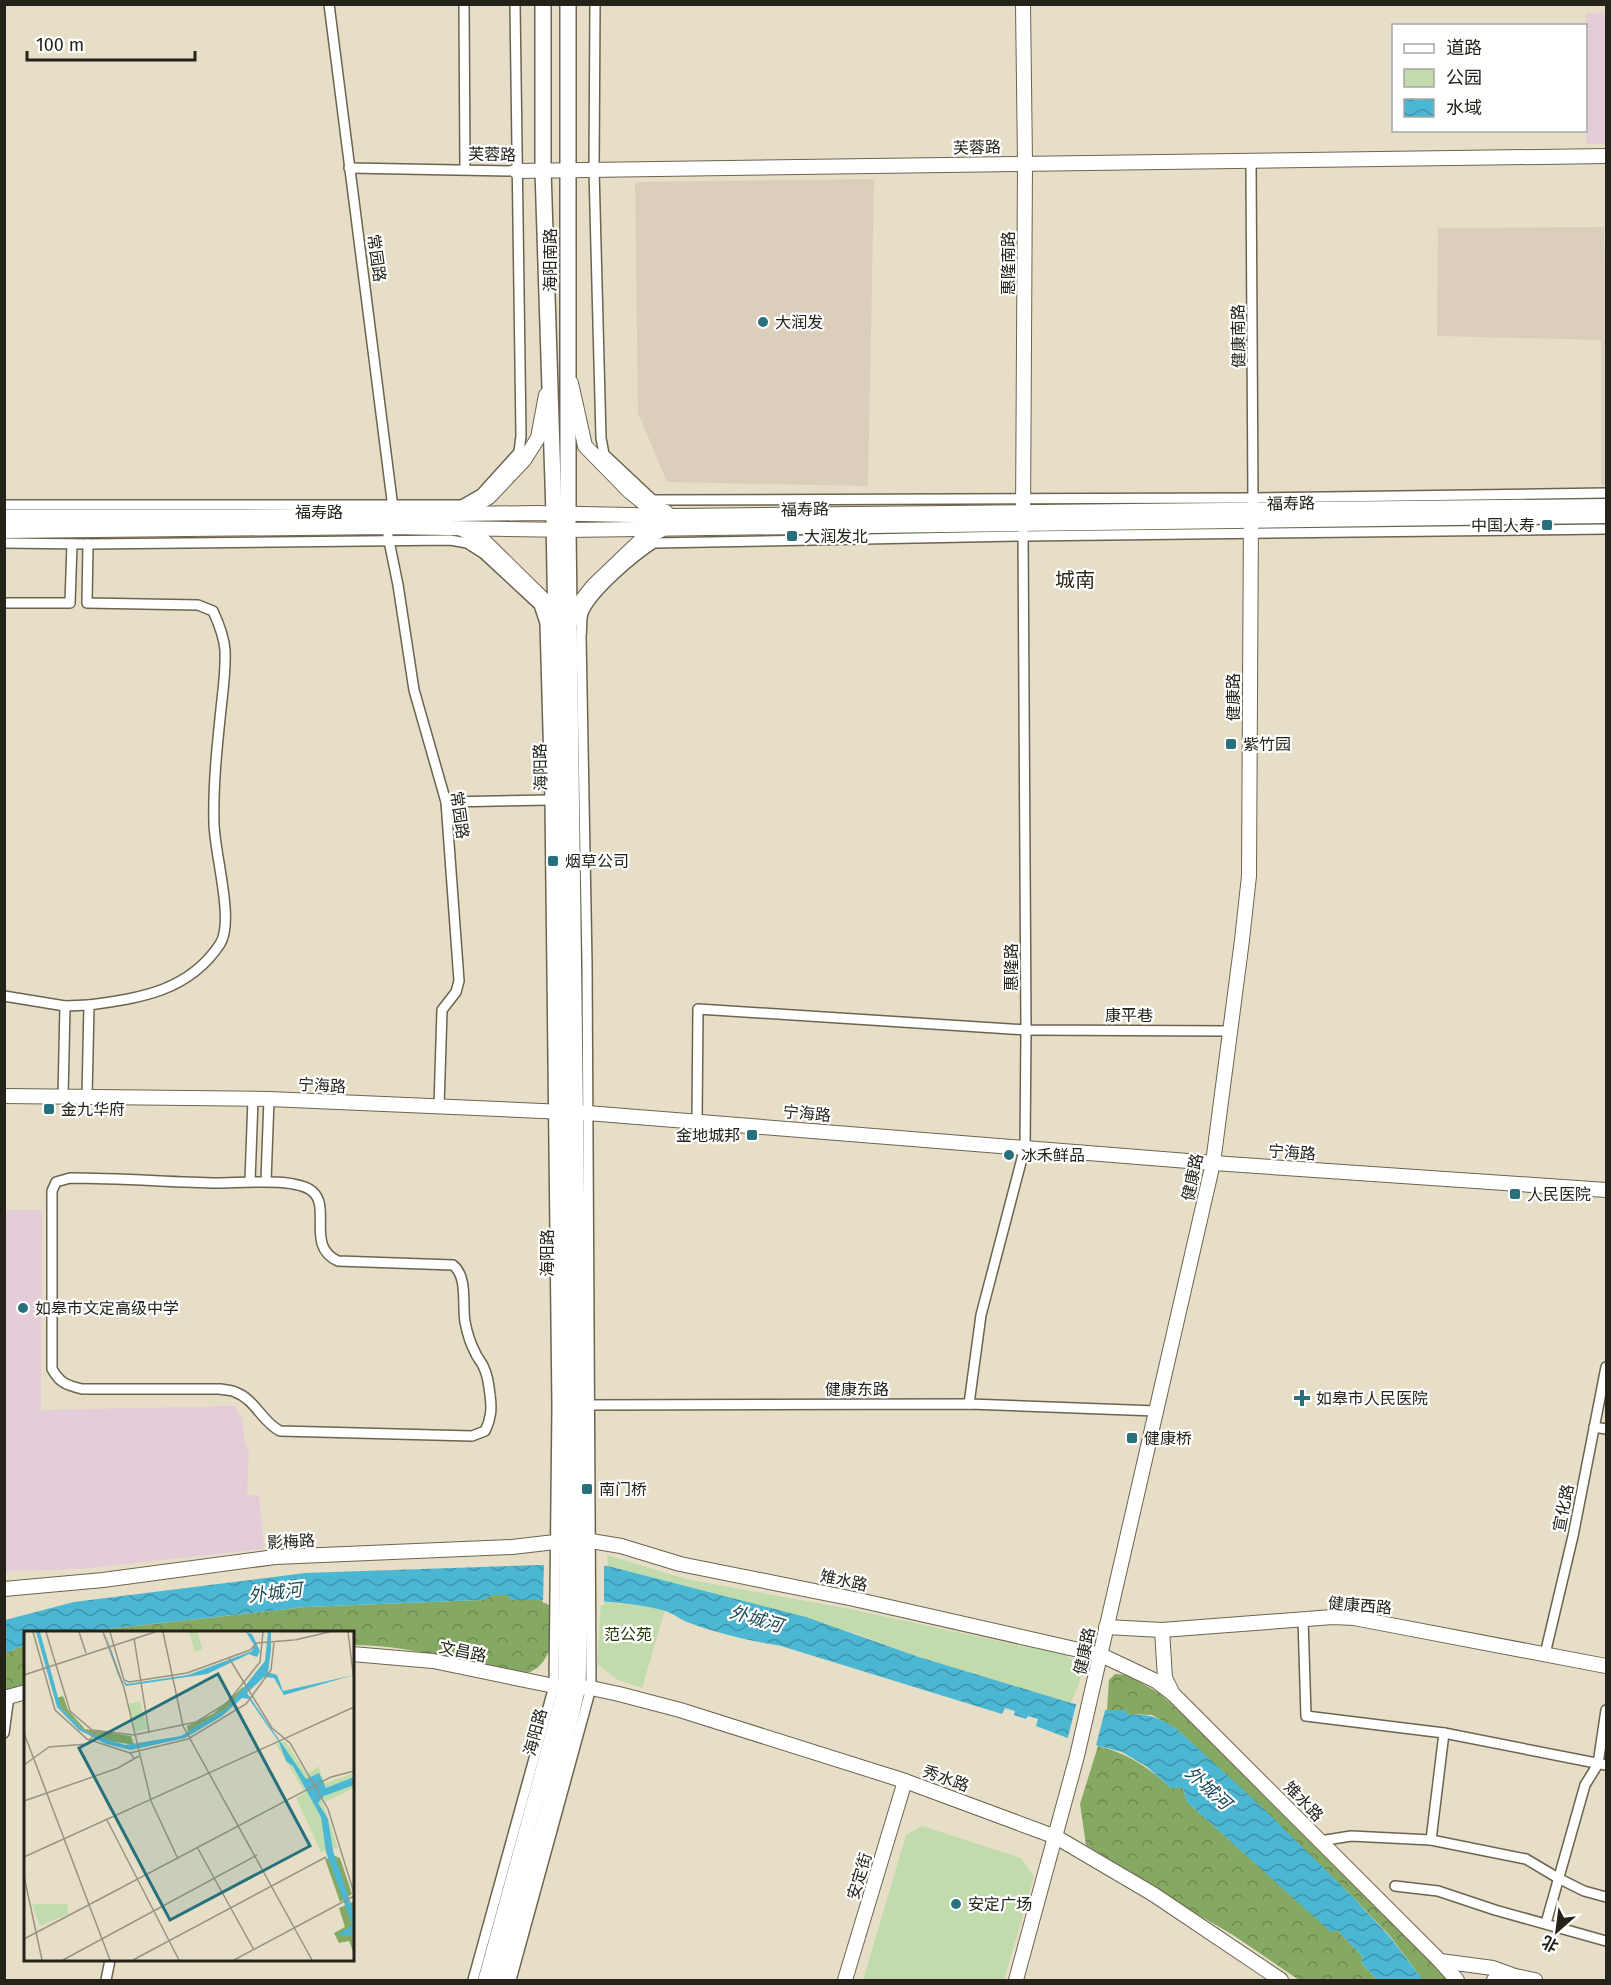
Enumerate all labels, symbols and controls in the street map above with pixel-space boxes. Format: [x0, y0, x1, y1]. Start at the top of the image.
scale bar [27, 24, 195, 62]
legend [1392, 24, 1587, 132]
text: 100 m [36, 34, 84, 56]
text: 道路 [1446, 37, 1482, 59]
text: 公园 [1446, 67, 1482, 89]
text: 水域 [1446, 97, 1482, 119]
street label: 芙蓉路 [953, 138, 1001, 157]
street label: 芙蓉路 [468, 145, 516, 164]
street label: 海阳南路 [541, 228, 560, 292]
street label: 惠隆南路 [999, 231, 1018, 295]
street label: 常园路 [364, 233, 389, 283]
street label: 健康南路 [1228, 304, 1249, 368]
place label: 大润发 [775, 313, 823, 332]
marker: 大润发 [756, 315, 770, 329]
street label: 福寿路 [1267, 494, 1315, 513]
street label: 福寿路 [781, 500, 829, 519]
street label: 福寿路 [295, 503, 343, 522]
place label: 中国人寿 [1471, 516, 1535, 535]
marker: 中国人寿 [1540, 518, 1554, 532]
place label: 大润发北 [804, 527, 868, 546]
marker: 大润发北 [785, 529, 799, 543]
district label: 城南 [1055, 568, 1095, 592]
street label: 健康路 [1224, 673, 1243, 721]
place label: 紫竹园 [1243, 735, 1291, 754]
marker: 紫竹园 [1224, 737, 1238, 751]
street label: 海阳路 [531, 743, 550, 791]
street label: 常园路 [447, 790, 472, 840]
place label: 烟草公司 [565, 852, 629, 871]
marker: 烟草公司 [546, 854, 560, 868]
street label: 惠隆路 [1002, 943, 1021, 991]
street label: 康平巷 [1105, 1006, 1153, 1025]
street label: 宁海路 [298, 1075, 346, 1096]
place label: 金九华府 [61, 1100, 125, 1119]
marker: 金九华府 [42, 1102, 56, 1116]
street label: 宁海路 [782, 1102, 832, 1125]
place label: 金地城邦 [676, 1126, 740, 1145]
marker: 金地城邦 [745, 1128, 759, 1142]
street label: 宁海路 [1267, 1141, 1317, 1164]
place label: 冰禾鲜品 [1021, 1146, 1085, 1165]
marker: 冰禾鲜品 [1002, 1148, 1016, 1162]
street label: 健康路 [1178, 1152, 1207, 1203]
place label: 人民医院 [1527, 1185, 1591, 1204]
marker: 人民医院 [1508, 1187, 1522, 1201]
street label: 海阳路 [538, 1229, 557, 1277]
place label: 如皋市文定高级中学 [35, 1299, 179, 1318]
marker: 如皋市文定高级中学 [16, 1301, 30, 1315]
street label: 健康东路 [825, 1380, 889, 1399]
marker: 如皋市人民医院 [1293, 1389, 1311, 1407]
place label: 如皋市人民医院 [1316, 1389, 1428, 1408]
place label: 健康桥 [1144, 1429, 1192, 1448]
marker: 健康桥 [1125, 1431, 1139, 1445]
place label: 南门桥 [599, 1480, 647, 1499]
marker: 南门桥 [580, 1482, 594, 1496]
street label: 宣化路 [1550, 1483, 1577, 1533]
street label: 影梅路 [267, 1531, 315, 1552]
street label: 雉水路 [818, 1566, 869, 1595]
water label: 外城河 [247, 1578, 306, 1607]
street label: 健康西路 [1327, 1593, 1393, 1618]
water label: 外城河 [727, 1601, 788, 1638]
park label: 范公苑 [604, 1625, 652, 1644]
street label: 健康路 [1070, 1626, 1099, 1677]
inset map [24, 1631, 354, 1961]
street label: 文昌路 [437, 1637, 488, 1666]
street label: 海阳路 [520, 1706, 551, 1758]
street label: 秀水路 [920, 1761, 972, 1796]
water label: 外城河 [1181, 1762, 1238, 1816]
street label: 雉水路 [1280, 1777, 1327, 1825]
street label: 安定街 [843, 1850, 876, 1902]
place label: 安定广场 [968, 1895, 1032, 1914]
marker: 安定广场 [949, 1897, 963, 1911]
north arrow [1527, 1901, 1587, 1961]
text: 北 [1539, 1932, 1562, 1956]

